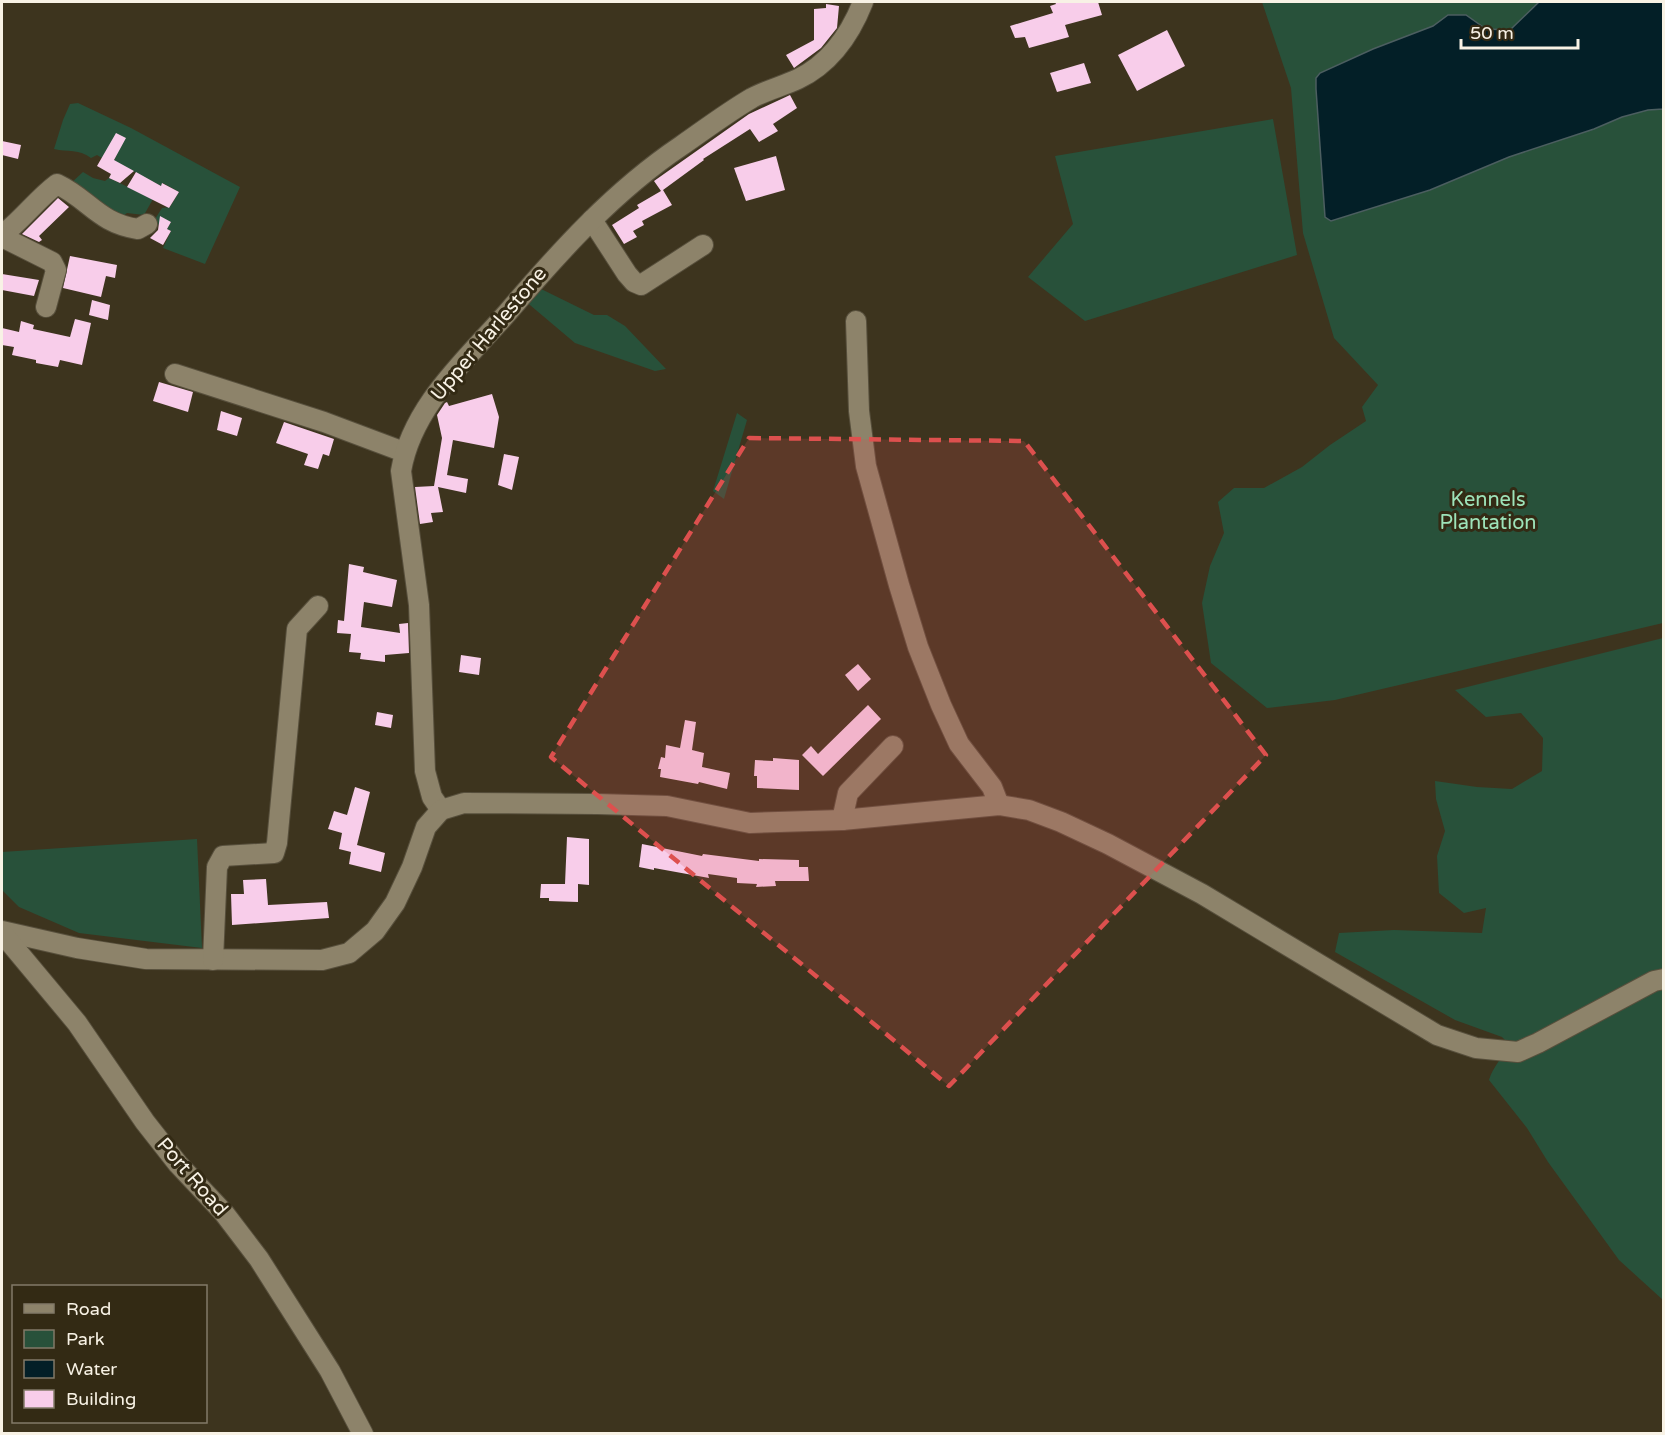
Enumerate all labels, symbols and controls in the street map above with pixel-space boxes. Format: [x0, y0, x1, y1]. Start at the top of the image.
scale bar [1461, 12, 1578, 50]
text: 50 m [1470, 22, 1514, 44]
street label: Upper Harlestone [426, 262, 552, 406]
park label: Kennels Plantation [1439, 488, 1537, 535]
street label: Port Road [151, 1133, 233, 1221]
legend [12, 1285, 207, 1423]
text: Road [66, 1298, 111, 1320]
text: Park [66, 1328, 105, 1350]
text: Water [66, 1358, 117, 1380]
text: Building [66, 1388, 136, 1410]

